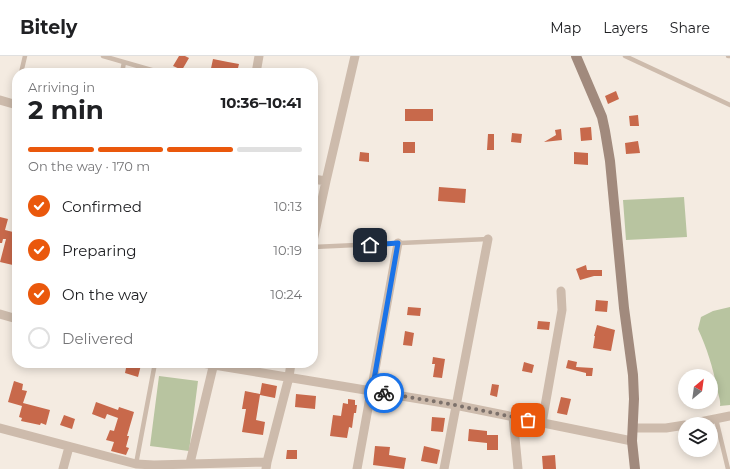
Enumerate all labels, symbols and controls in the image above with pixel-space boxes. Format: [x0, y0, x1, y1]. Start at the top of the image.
text: Bitely [20, 16, 77, 39]
text: Map [550, 19, 581, 37]
text: Layers [603, 19, 648, 37]
text: Share [670, 19, 710, 37]
text: Arriving in [28, 79, 95, 95]
text: 10:36–10:41 [220, 93, 302, 112]
text: 2 min [28, 94, 104, 126]
text: On the way · 170 m [28, 158, 150, 174]
icon: check [28, 195, 50, 217]
text: Confirmed [62, 197, 142, 216]
text: 10:13 [274, 198, 302, 214]
pin [353, 228, 387, 262]
icon: home [359, 234, 381, 256]
icon: check [28, 239, 50, 261]
text: Preparing [62, 241, 137, 260]
text: 10:19 [273, 242, 302, 258]
icon: check [28, 283, 50, 305]
text: On the way [62, 285, 147, 304]
text: 10:24 [270, 286, 302, 302]
text: Delivered [62, 329, 134, 348]
north arrow [678, 369, 718, 409]
map controls [678, 369, 718, 457]
courier [364, 373, 404, 413]
icon: bike [373, 382, 395, 404]
pin [511, 403, 545, 437]
icon: bag [517, 409, 539, 431]
button: layers [678, 417, 718, 457]

